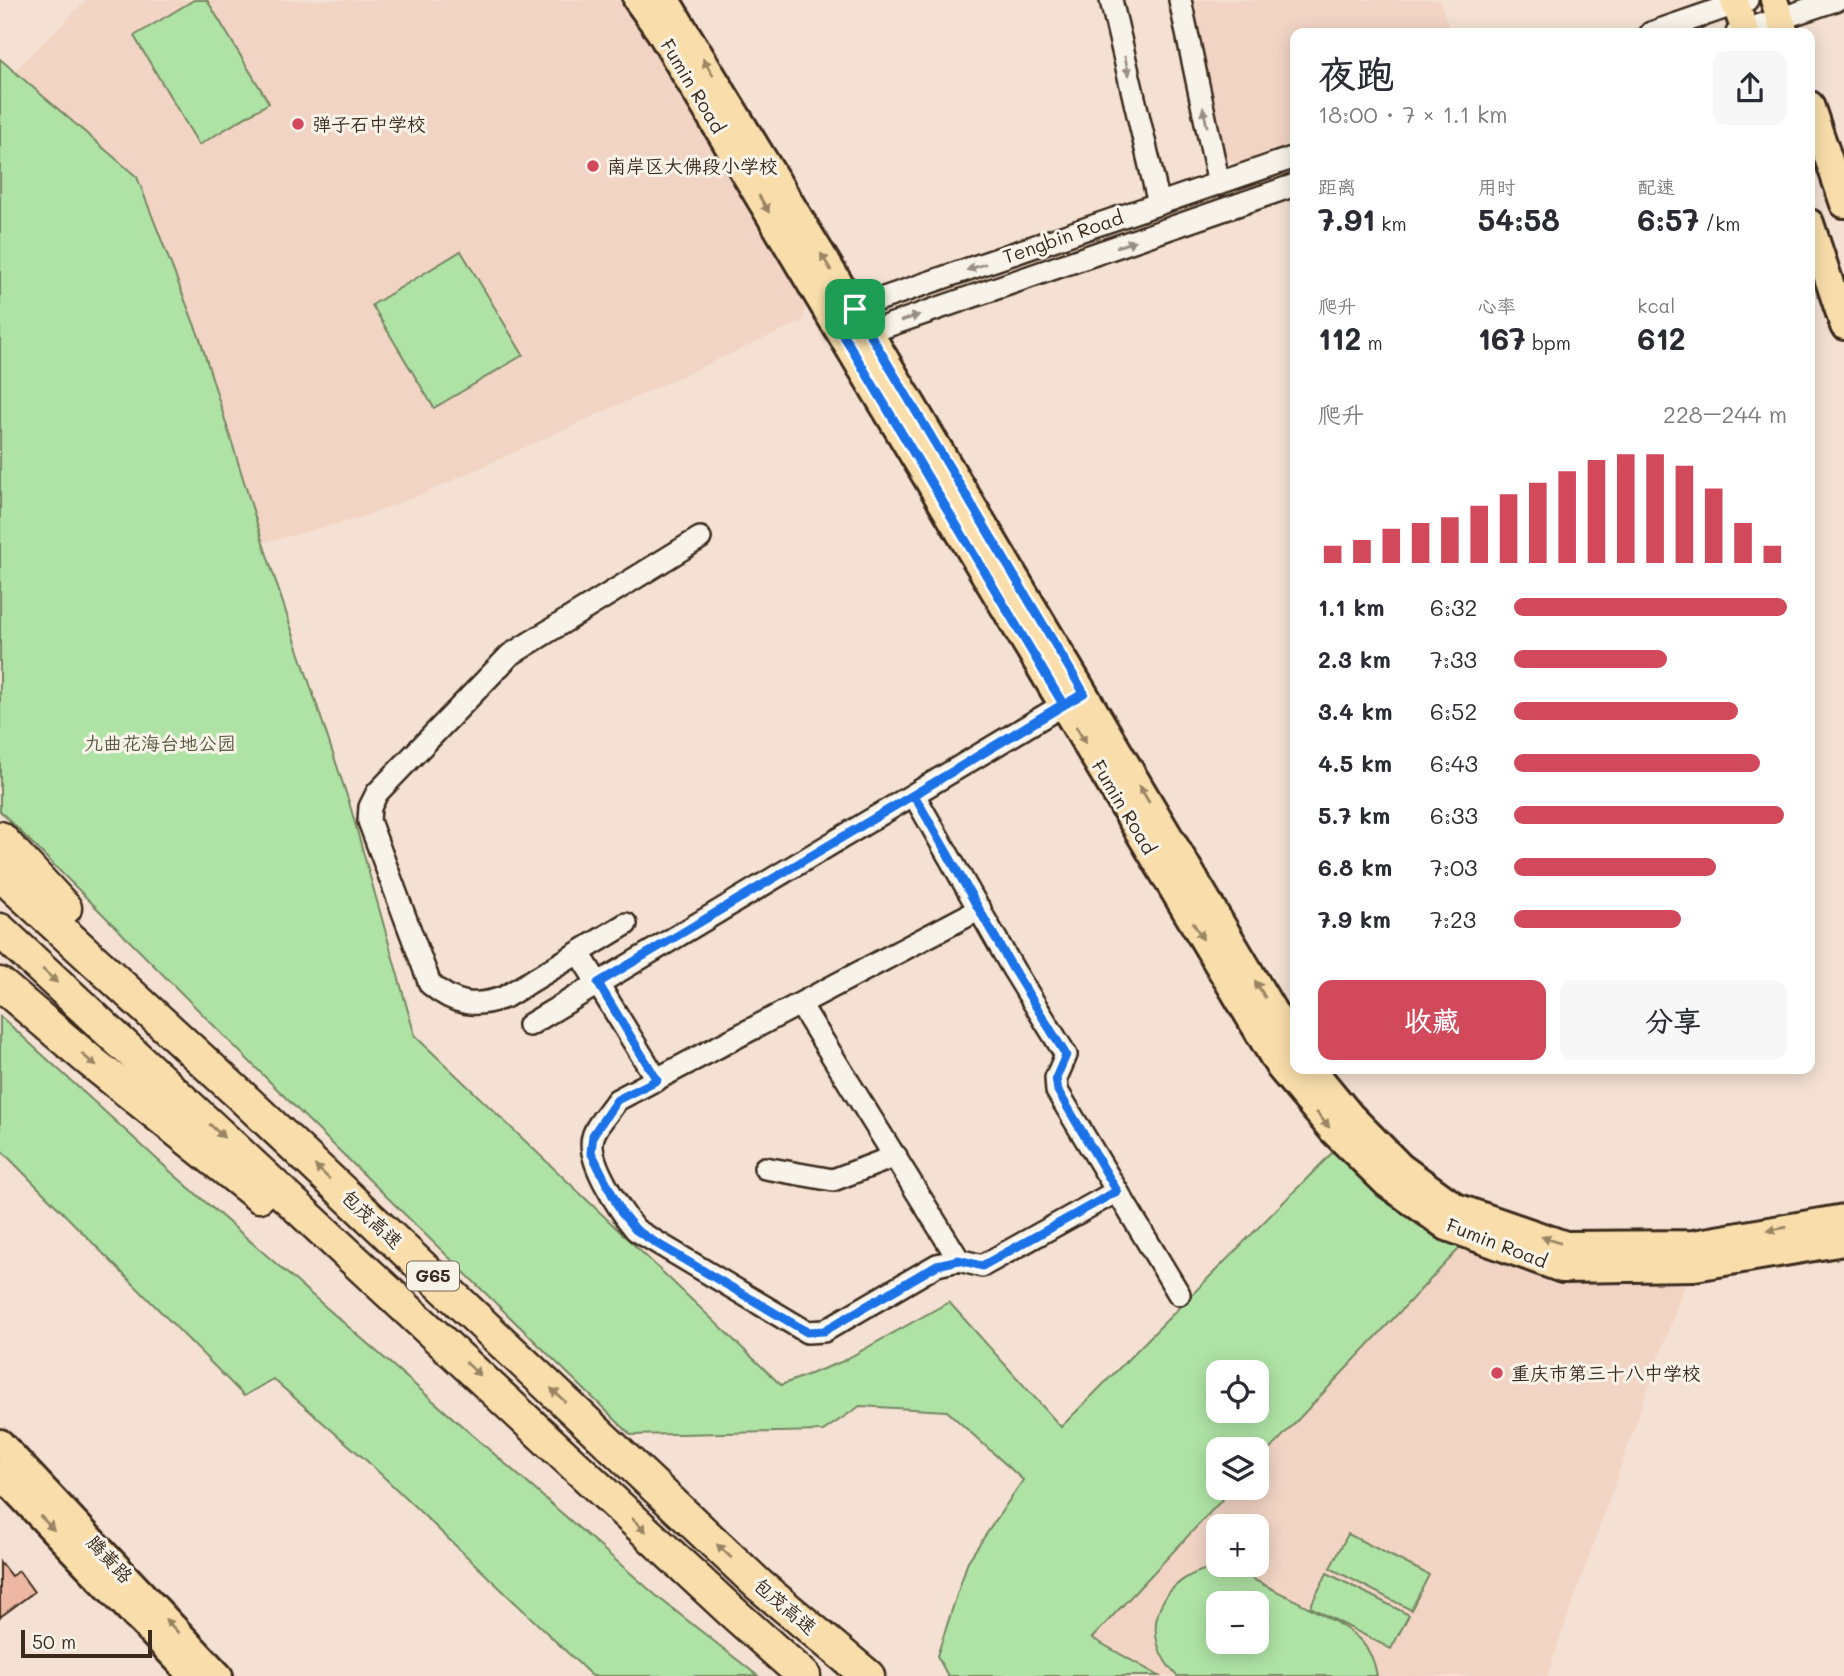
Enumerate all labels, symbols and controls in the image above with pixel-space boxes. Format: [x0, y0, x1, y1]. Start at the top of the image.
street label: Fumin Road [655, 34, 731, 138]
text: 夜跑 [1318, 48, 1394, 98]
button: share [1713, 51, 1787, 125]
one-way arrow [1122, 56, 1133, 78]
one-way arrow [702, 57, 715, 76]
text: 18:00 · 7 × 1.1 km [1318, 99, 1508, 129]
one-way arrow [1199, 106, 1210, 128]
place label: 弹子石中学校 [312, 111, 426, 136]
marker: 弹子石中学校 [290, 116, 306, 132]
place label: 南岸区大佛段小学校 [607, 153, 778, 178]
marker: 南岸区大佛段小学校 [585, 158, 601, 174]
text: 距离 [1318, 174, 1356, 199]
text: 用时 [1478, 174, 1516, 199]
text: 配速 [1637, 174, 1675, 199]
one-way arrow [757, 194, 770, 213]
text: 7.91 [1318, 199, 1375, 239]
text: 54:58 [1478, 199, 1560, 239]
text: 6:57 [1637, 199, 1699, 239]
street label: Tengbin Road [999, 204, 1126, 269]
text: km [1375, 211, 1407, 236]
text: /km [1699, 211, 1741, 236]
one-way arrow [1115, 238, 1136, 249]
one-way arrow [820, 252, 832, 271]
one-way arrow [965, 262, 986, 273]
pin [825, 279, 885, 339]
icon: arrive [836, 290, 874, 328]
text: 爬升 [1318, 293, 1356, 318]
text: 心率 [1478, 293, 1516, 318]
text: kcal [1637, 293, 1675, 318]
one-way arrow [900, 312, 921, 323]
text: 112 [1318, 318, 1361, 358]
text: 167 [1478, 318, 1526, 358]
text: 612 [1637, 318, 1686, 358]
text: m [1361, 330, 1383, 355]
text: bpm [1526, 330, 1571, 355]
text: 爬升 [1318, 399, 1364, 429]
text: 228–244 m [1663, 399, 1787, 429]
text: 1.1 km [1318, 592, 1384, 622]
text: 6:32 [1430, 592, 1477, 622]
text: 2.3 km [1318, 644, 1391, 674]
text: 7:33 [1430, 644, 1477, 674]
text: 3.4 km [1318, 696, 1392, 726]
text: 6:52 [1430, 696, 1477, 726]
one-way arrow [1075, 726, 1088, 745]
park label: 九曲花海台地公园 [84, 730, 236, 755]
text: 4.5 km [1318, 748, 1392, 778]
text: 6:43 [1430, 748, 1478, 778]
street label: Fumin Road [1086, 755, 1162, 859]
one-way arrow [1137, 784, 1150, 803]
text: 5.7 km [1318, 800, 1390, 830]
text: 6:33 [1430, 800, 1478, 830]
text: 6.8 km [1318, 852, 1392, 882]
text: 7:03 [1430, 852, 1478, 882]
text: 7.9 km [1318, 904, 1391, 934]
text: 7:23 [1430, 904, 1476, 934]
one-way arrow [1192, 921, 1204, 940]
one-way arrow [41, 968, 59, 984]
one-way arrow [1254, 979, 1266, 998]
button: 收藏 [1318, 980, 1546, 1060]
button: 分享 [1560, 980, 1787, 1060]
one-way arrow [81, 1052, 98, 1067]
one-way arrow [1315, 1111, 1330, 1128]
one-way arrow [208, 1123, 226, 1139]
one-way arrow [314, 1164, 331, 1180]
street label: 包茂高速 [336, 1184, 409, 1254]
street label: Fumin Road [1443, 1212, 1551, 1273]
one-way arrow [1766, 1224, 1788, 1235]
one-way arrow [1541, 1234, 1562, 1245]
road number: G65 [407, 1261, 459, 1290]
map controls [1206, 1360, 1269, 1654]
button: locate [1206, 1360, 1269, 1423]
place label: 重庆市第三十八中学校 [1511, 1360, 1701, 1385]
one-way arrow [464, 1361, 481, 1377]
marker: 重庆市第三十八中学校 [1489, 1365, 1505, 1381]
one-way arrow [550, 1387, 567, 1404]
button: layers [1206, 1437, 1269, 1500]
one-way arrow [39, 1514, 55, 1531]
button: + [1206, 1514, 1269, 1577]
one-way arrow [630, 1517, 648, 1533]
street label: 腾黄路 [82, 1529, 139, 1588]
one-way arrow [716, 1544, 733, 1560]
street label: 包茂高速 [748, 1572, 822, 1640]
button: − [1206, 1591, 1269, 1654]
one-way arrow [165, 1618, 181, 1635]
scale bar [21, 1627, 152, 1659]
text: 50 m [32, 1629, 76, 1654]

